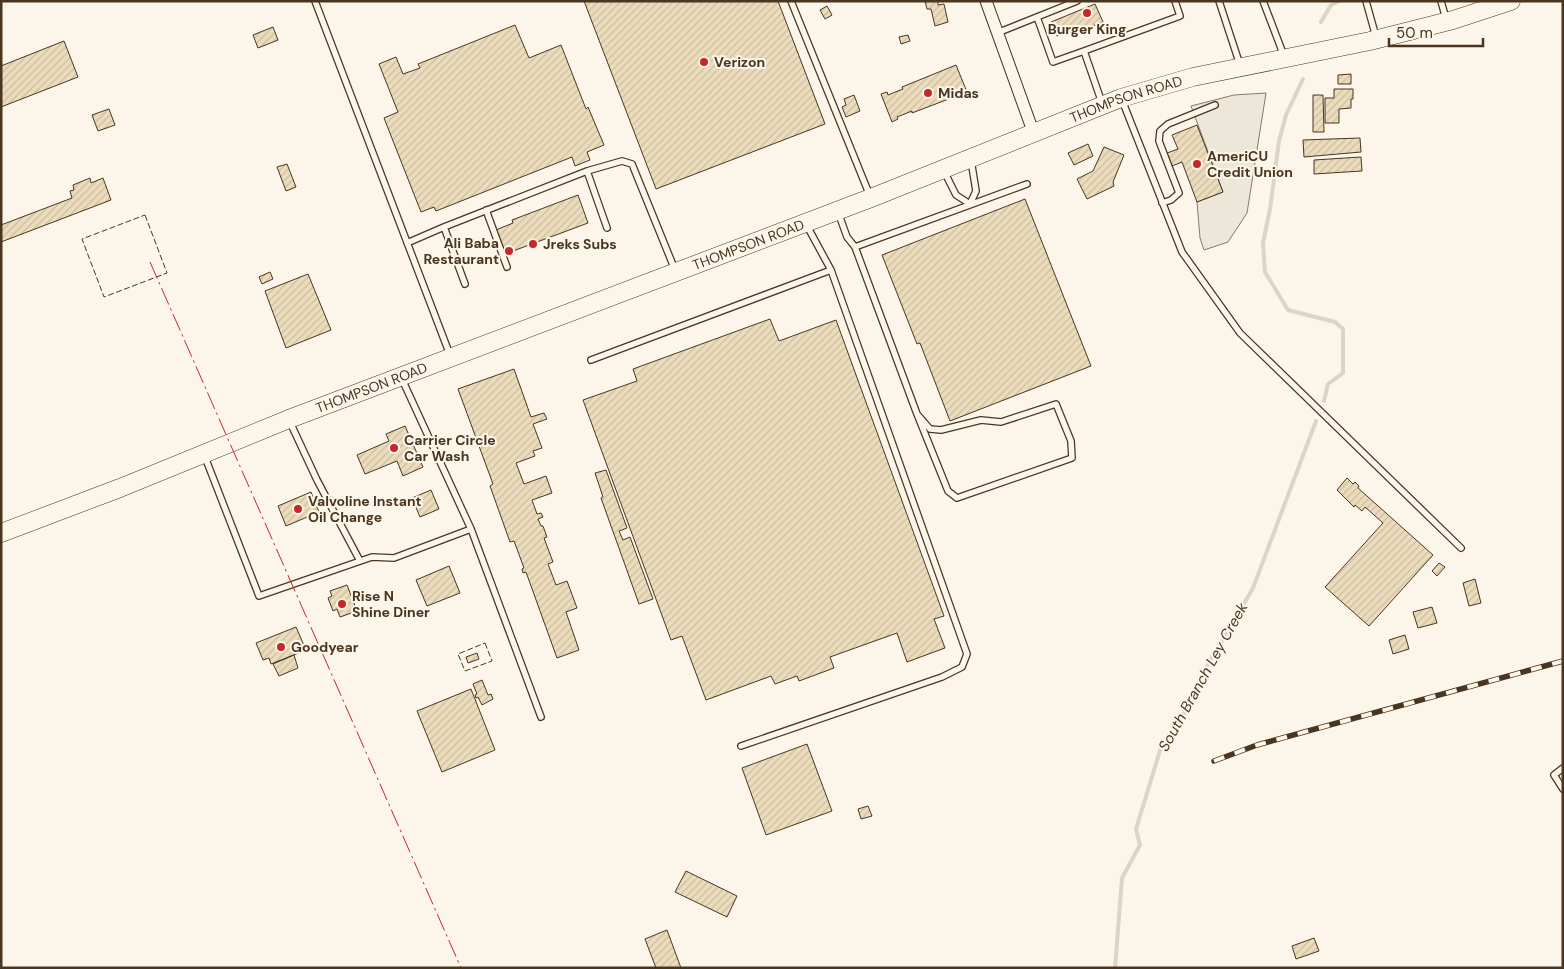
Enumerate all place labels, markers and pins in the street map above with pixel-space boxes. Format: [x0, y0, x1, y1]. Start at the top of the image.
marker: Burger King [1081, 7, 1093, 19]
place label: Burger King [1048, 20, 1126, 38]
place label: Verizon [714, 53, 765, 71]
marker: Verizon [698, 56, 710, 68]
place label: Midas [938, 84, 979, 102]
marker: Midas [922, 87, 934, 99]
place label: AmeriCU Credit Union [1207, 147, 1293, 181]
marker: AmeriCU Credit Union [1191, 158, 1203, 170]
place label: Ali Baba Restaurant [423, 234, 499, 268]
place label: Jreks Subs [543, 235, 617, 253]
marker: Jreks Subs [527, 238, 539, 250]
marker: Ali Baba Restaurant [503, 245, 515, 257]
place label: Carrier Circle Car Wash [404, 431, 496, 465]
marker: Carrier Circle Car Wash [388, 442, 400, 454]
place label: Valvoline Instant Oil Change [308, 492, 422, 526]
marker: Valvoline Instant Oil Change [292, 503, 304, 515]
place label: Rise N Shine Diner [352, 587, 430, 621]
marker: Rise N Shine Diner [336, 598, 348, 610]
place label: Goodyear [291, 638, 359, 656]
marker: Goodyear [275, 641, 287, 653]

